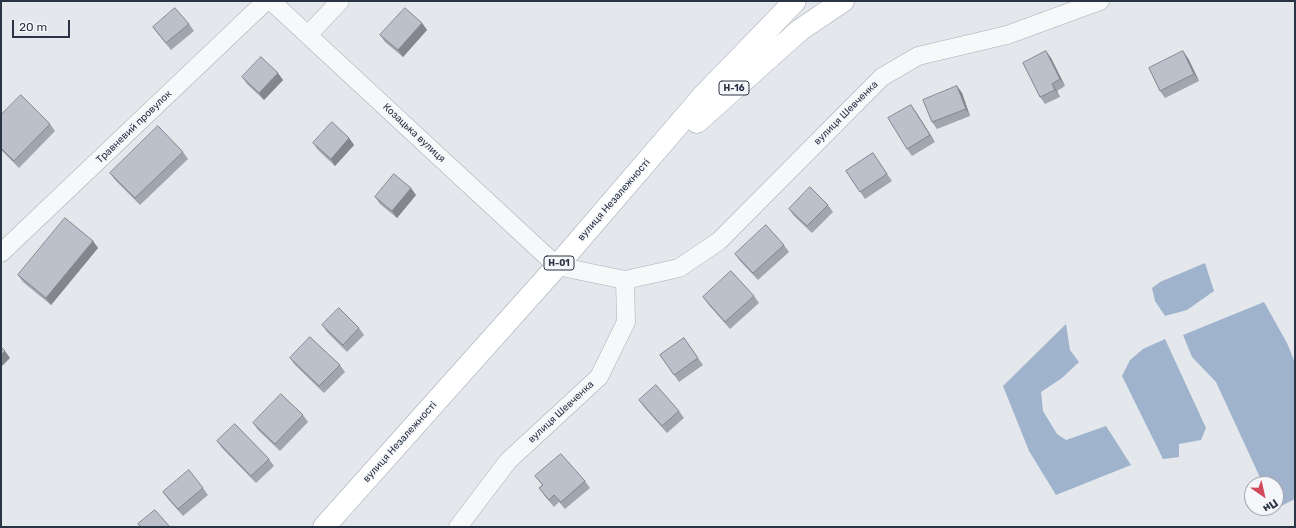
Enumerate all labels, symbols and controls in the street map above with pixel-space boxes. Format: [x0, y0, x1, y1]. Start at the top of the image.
scale bar [14, 12, 72, 38]
text: 20 m [19, 20, 47, 34]
street label: вулиця Шевченка [811, 78, 881, 148]
road number: Н-16 [719, 81, 749, 95]
street label: Травневий провулок [94, 88, 174, 166]
street label: Козацька вулиця [380, 101, 448, 165]
street label: вулиця Незалежності [575, 157, 653, 243]
road number: Н-01 [544, 256, 574, 270]
street label: вулиця Шевченка [526, 378, 596, 446]
street label: вулиця Незалежності [361, 399, 439, 485]
north arrow [1244, 476, 1284, 516]
text: Пн [1260, 496, 1280, 515]

